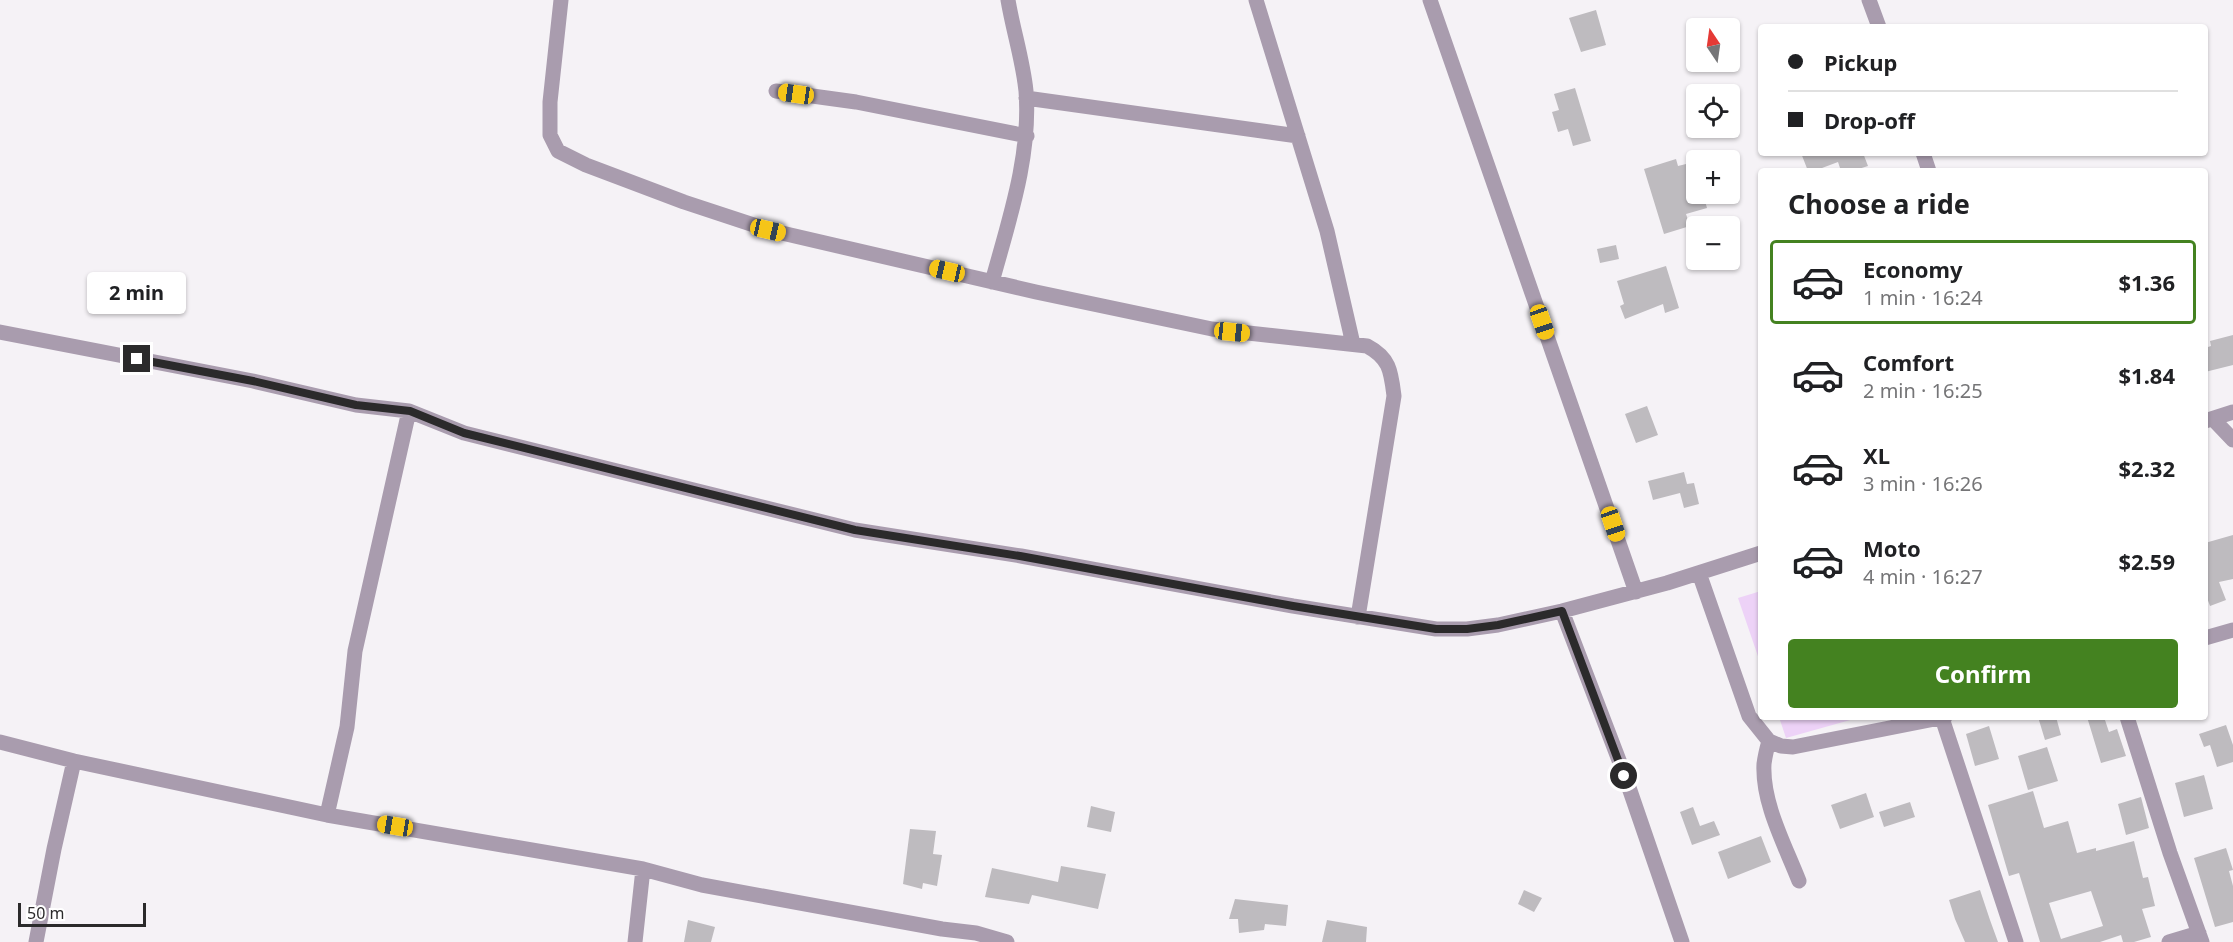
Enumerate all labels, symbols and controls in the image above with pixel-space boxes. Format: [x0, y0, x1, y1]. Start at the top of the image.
north arrow [1686, 18, 1740, 72]
map controls [1686, 18, 1740, 270]
text: Pickup [1824, 47, 1897, 77]
car [777, 83, 815, 105]
button: locate [1686, 84, 1740, 138]
text: Drop-off [1824, 105, 1915, 135]
button: + [1686, 150, 1740, 204]
text: Choose a ride [1788, 185, 1970, 222]
button: − [1686, 216, 1740, 270]
car [748, 217, 788, 243]
text: Economy [1863, 254, 1962, 284]
icon: car [1791, 255, 1845, 309]
car [927, 258, 967, 284]
text: $1.36 [2118, 267, 2175, 297]
callout: 2 min [88, 272, 186, 314]
text: 2 min [109, 279, 164, 306]
text: 1 min · 16:24 [1863, 284, 1983, 311]
car [1528, 302, 1556, 342]
car [1213, 321, 1251, 343]
route end [123, 345, 150, 372]
text: Comfort [1863, 347, 1954, 377]
icon: car [1791, 348, 1845, 402]
text: $1.84 [2118, 360, 2175, 390]
text: 2 min · 16:25 [1863, 377, 1983, 404]
text: XL [1863, 440, 1890, 470]
icon: car [1791, 441, 1845, 495]
text: $2.32 [2118, 453, 2175, 483]
text: 3 min · 16:26 [1863, 470, 1983, 497]
car [1599, 504, 1627, 544]
text: Moto [1863, 533, 1921, 563]
icon: car [1791, 534, 1845, 588]
text: $2.59 [2118, 546, 2175, 576]
text: 4 min · 16:27 [1863, 563, 1983, 590]
button: Confirm [1788, 639, 2178, 708]
route start [1610, 762, 1637, 789]
car [376, 814, 414, 838]
scale bar [18, 900, 146, 928]
text: 50 m [27, 902, 64, 924]

